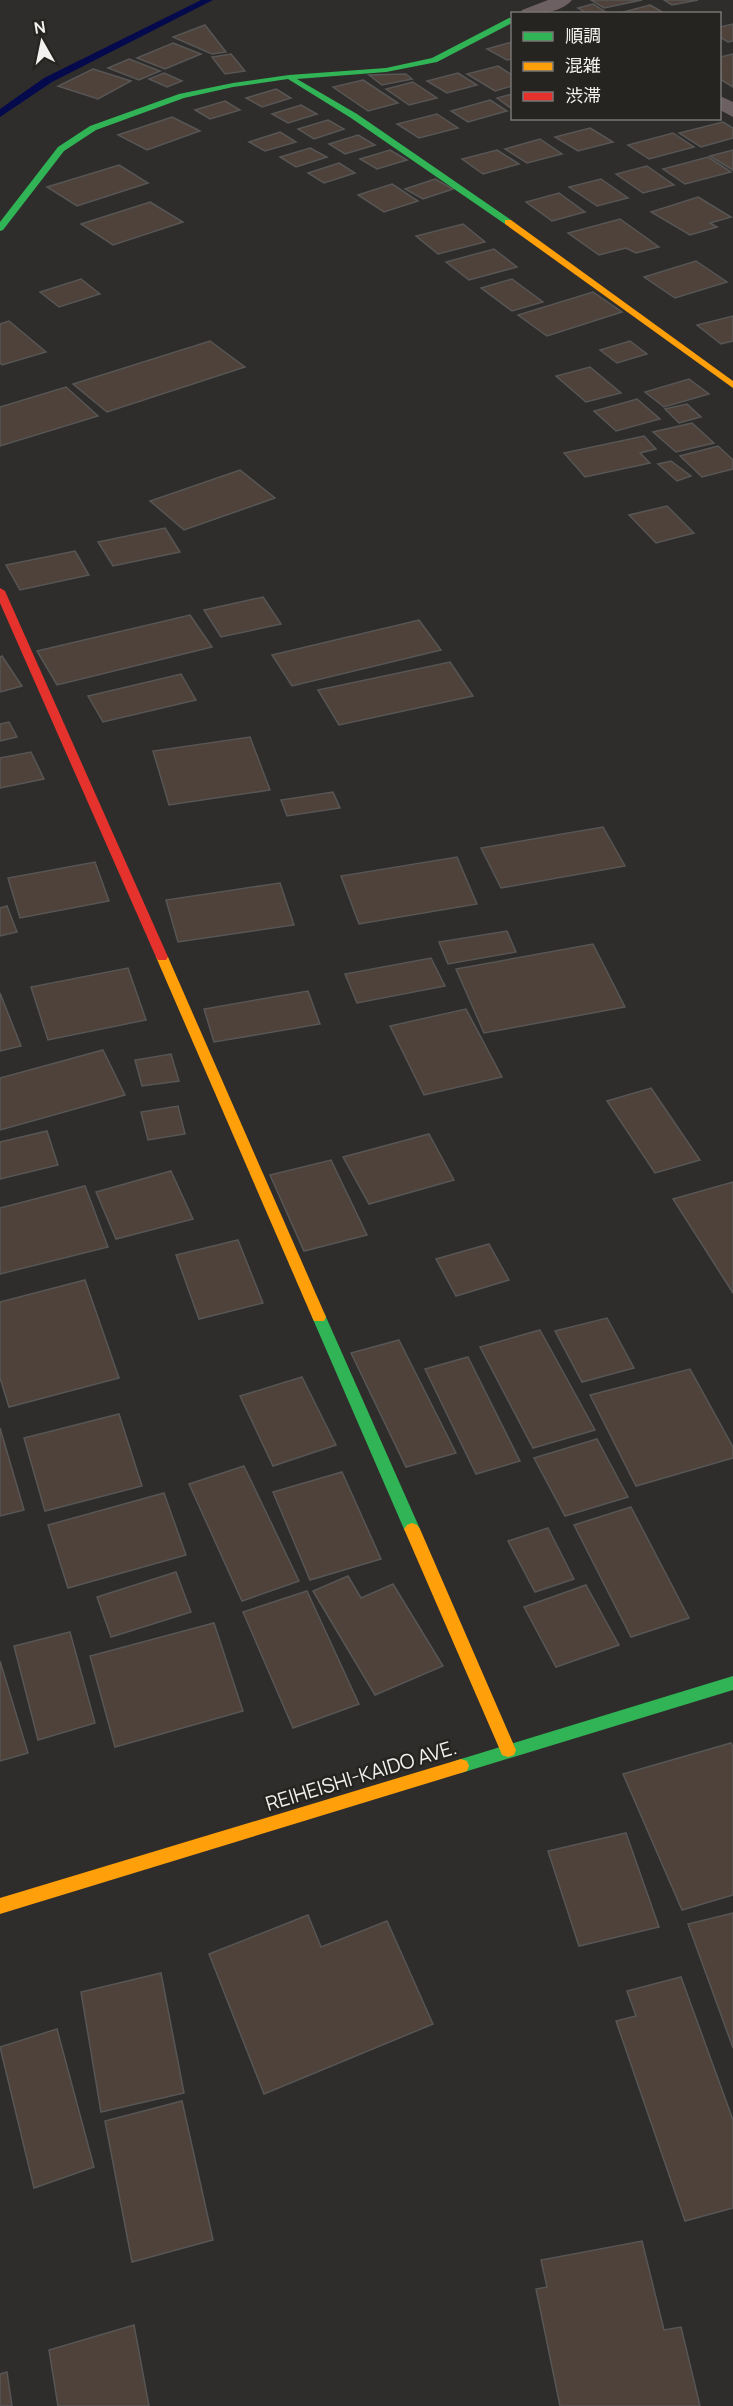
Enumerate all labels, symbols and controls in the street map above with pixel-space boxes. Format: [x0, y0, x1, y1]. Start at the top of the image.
north arrow [12, 12, 72, 72]
legend [511, 12, 721, 120]
text: N [32, 15, 47, 39]
text: 順調 [565, 23, 601, 47]
text: 混雑 [565, 53, 601, 77]
text: 渋滞 [565, 83, 601, 107]
street label: REIHEISHI-KAIDO AVE. [262, 1733, 460, 1817]

